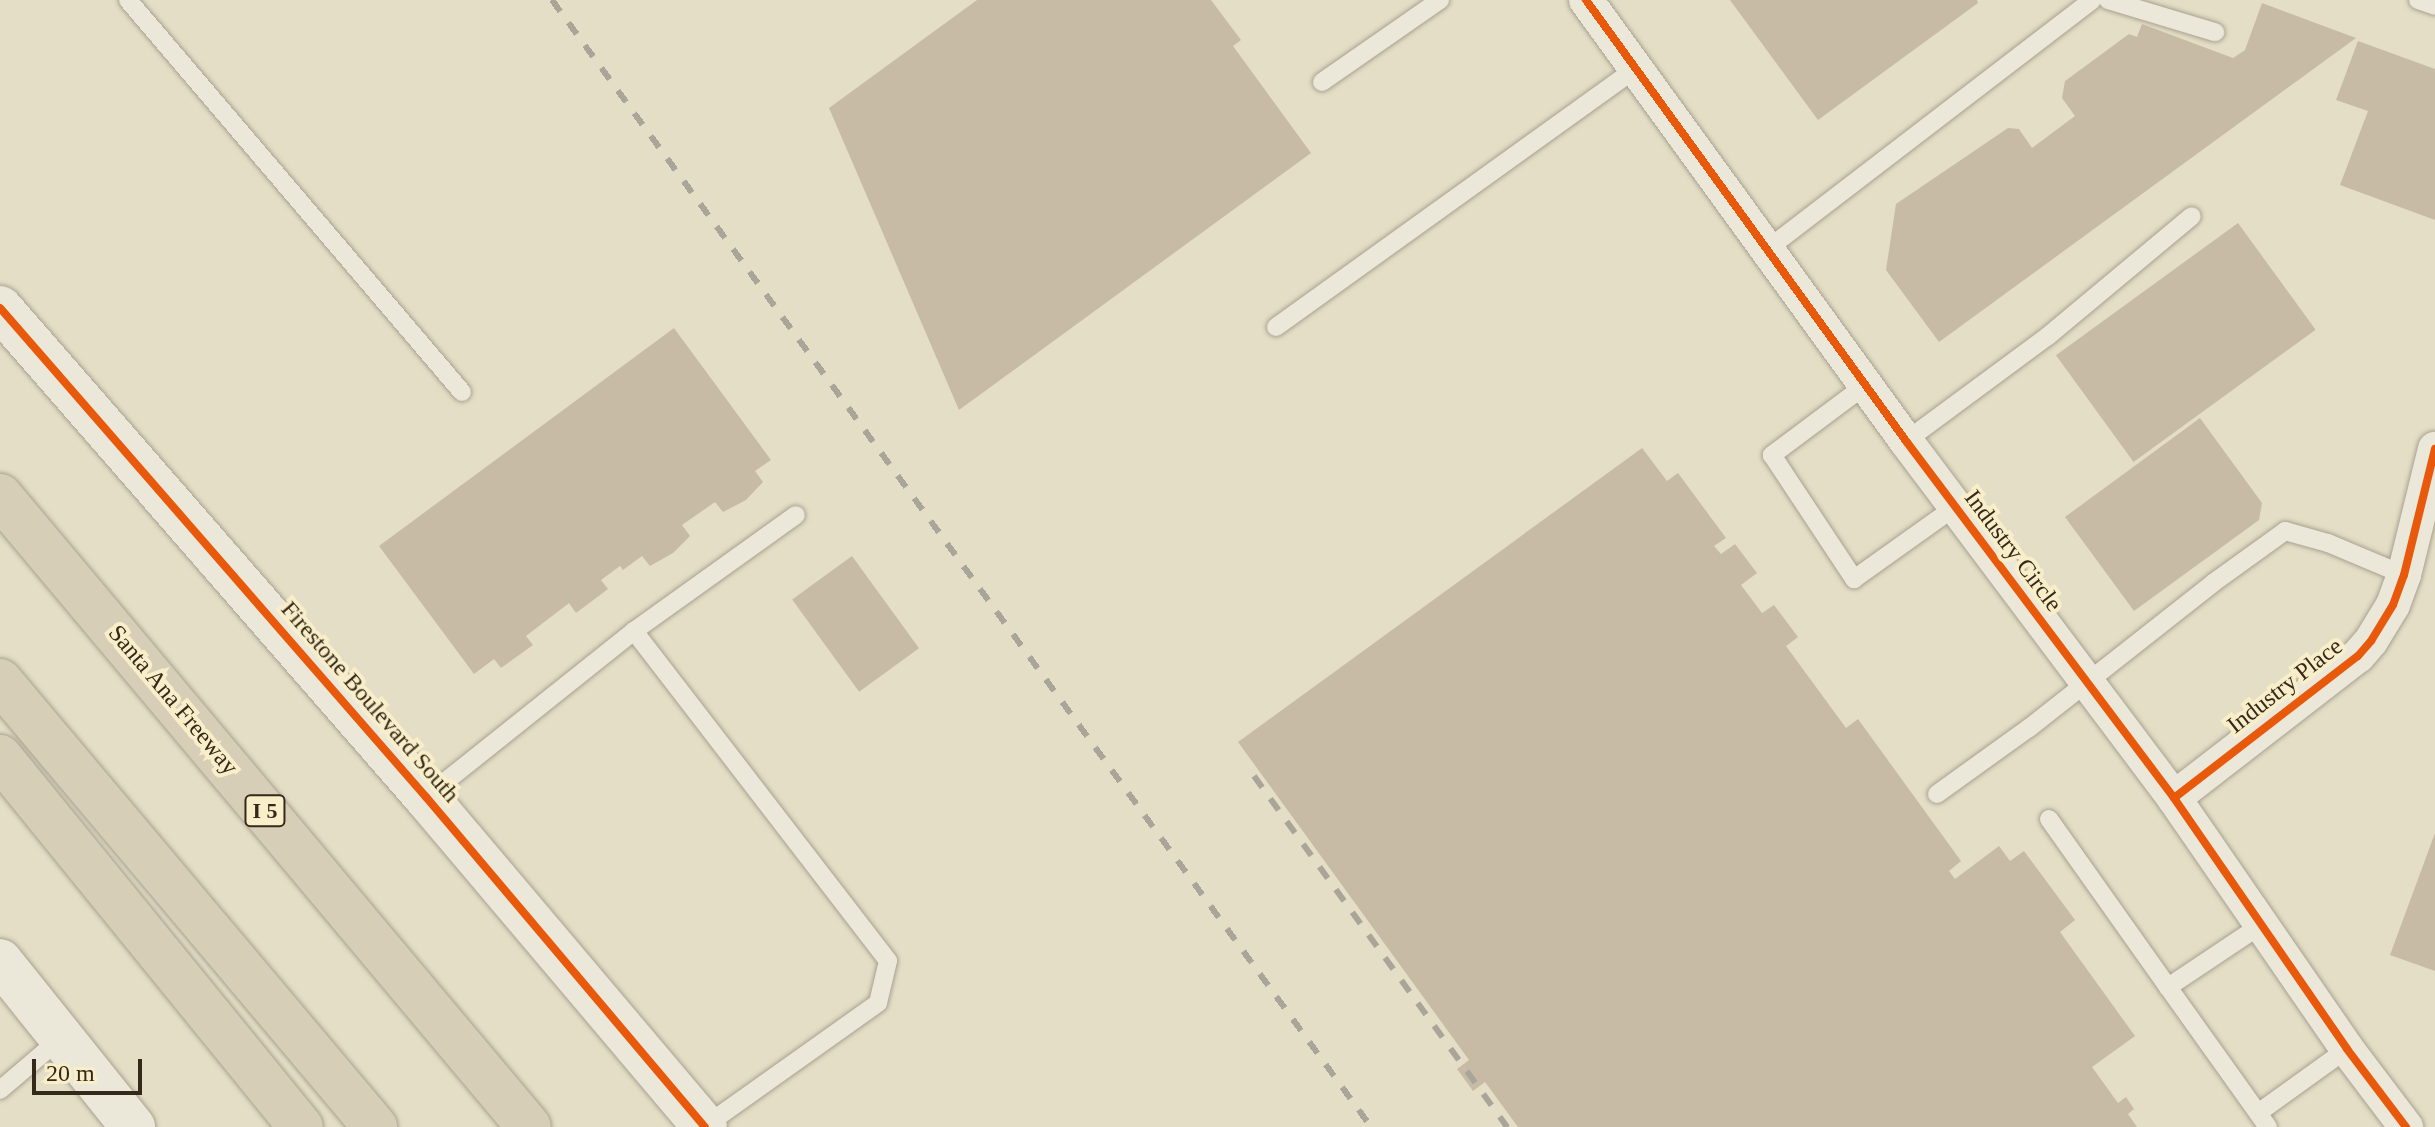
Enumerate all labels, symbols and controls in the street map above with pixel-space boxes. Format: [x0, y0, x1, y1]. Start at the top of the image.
street label: Industry Circle [1958, 485, 2068, 617]
street label: Firestone Boulevard South [275, 595, 465, 809]
street label: Santa Ana Freeway [102, 619, 244, 781]
street label: Industry Place [2222, 632, 2348, 740]
road number: I 5 [243, 793, 287, 829]
scale bar [36, 1043, 146, 1093]
text: 20 m [46, 1060, 95, 1086]

